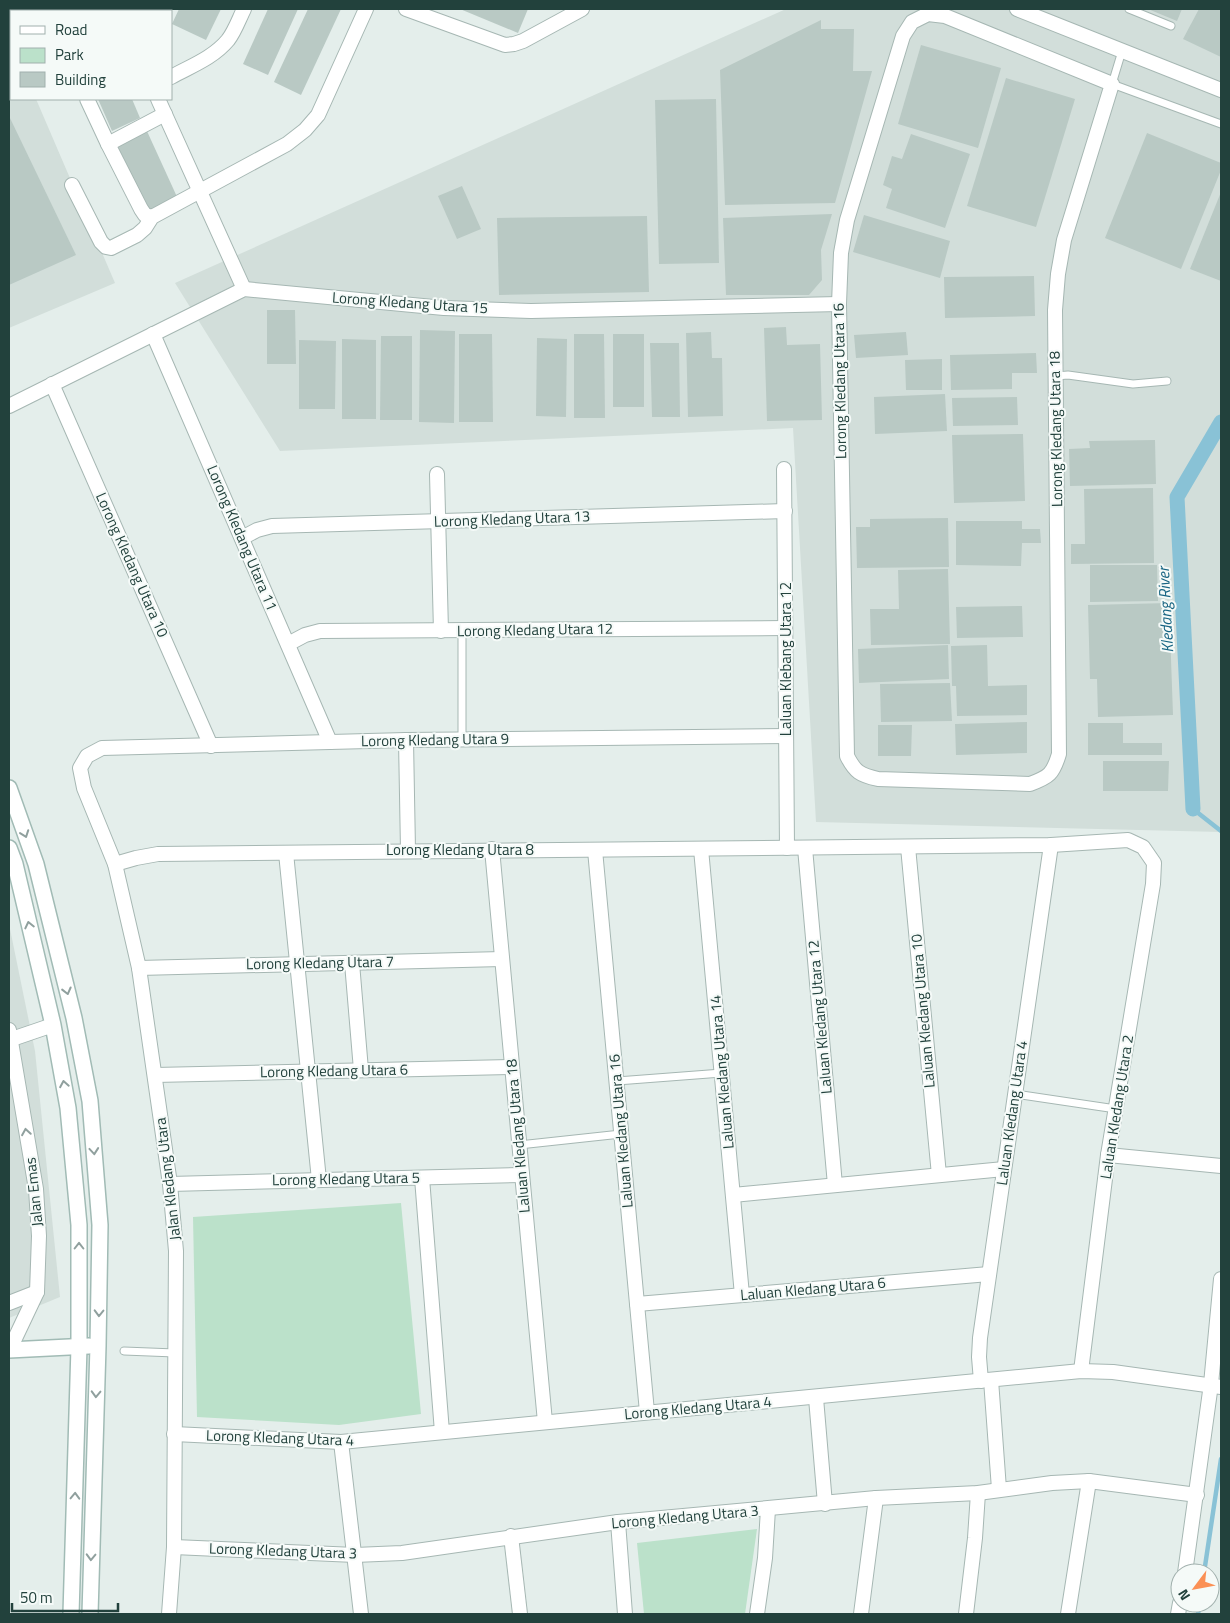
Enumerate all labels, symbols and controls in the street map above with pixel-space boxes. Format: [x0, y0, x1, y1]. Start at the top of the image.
legend [10, 10, 172, 100]
text: Road [55, 18, 87, 41]
text: Park [55, 43, 84, 66]
text: Building [55, 68, 106, 91]
street label: Lorong Kledang Utara 15 [331, 286, 489, 319]
street label: Lorong Kledang Utara 16 [827, 303, 852, 459]
street label: Lorong Kledang Utara 18 [1043, 351, 1068, 507]
street label: Lorong Kledang Utara 11 [201, 461, 284, 614]
street label: Lorong Kledang Utara 10 [90, 489, 175, 641]
street label: Lorong Kledang Utara 13 [433, 504, 591, 533]
water label: Kledang River [1151, 565, 1179, 654]
street label: Laluan Klebang Utara 12 [774, 582, 797, 736]
street label: Lorong Kledang Utara 12 [457, 617, 613, 642]
street label: Lorong Kledang Utara 9 [361, 727, 509, 752]
one-way arrow [19, 829, 29, 838]
street label: Lorong Kledang Utara 8 [386, 838, 534, 861]
one-way arrow [24, 921, 35, 930]
street label: Laluan Kledang Utara 10 [904, 933, 941, 1089]
street label: Laluan Kledang Utara 12 [801, 939, 838, 1095]
street label: Lorong Kledang Utara 7 [246, 950, 394, 975]
one-way arrow [61, 986, 72, 995]
street label: Laluan Kledang Utara 14 [703, 994, 740, 1150]
street label: Laluan Kledang Utara 2 [1094, 1033, 1139, 1181]
street label: Laluan Kledang Utara 4 [990, 1039, 1033, 1187]
street label: Laluan Kledang Utara 16 [602, 1053, 639, 1209]
street label: Lorong Kledang Utara 6 [260, 1058, 408, 1083]
street label: Laluan Kledang Utara 18 [499, 1058, 536, 1214]
one-way arrow [59, 1080, 69, 1089]
street label: Jalan Kledang Utara [149, 1116, 186, 1242]
one-way arrow [22, 1128, 32, 1137]
one-way arrow [88, 1147, 99, 1155]
street label: Jalan Emas [18, 1156, 49, 1228]
street label: Lorong Kledang Utara 5 [272, 1166, 420, 1191]
one-way arrow [74, 1242, 84, 1250]
street label: Laluan Kledang Utara 6 [739, 1271, 887, 1306]
one-way arrow [93, 1309, 104, 1317]
street label: Lorong Kledang Utara 4 [623, 1390, 773, 1425]
one-way arrow [91, 1391, 102, 1399]
street label: Lorong Kledang Utara 4 [206, 1423, 354, 1452]
one-way arrow [69, 1491, 80, 1499]
street label: Lorong Kledang Utara 3 [610, 1499, 760, 1534]
street label: Lorong Kledang Utara 3 [209, 1536, 357, 1565]
one-way arrow [86, 1553, 97, 1561]
north arrow [1170, 1563, 1220, 1613]
scale bar [12, 1580, 119, 1612]
text: N [1172, 1585, 1195, 1605]
text: 50 m [20, 1586, 53, 1609]

